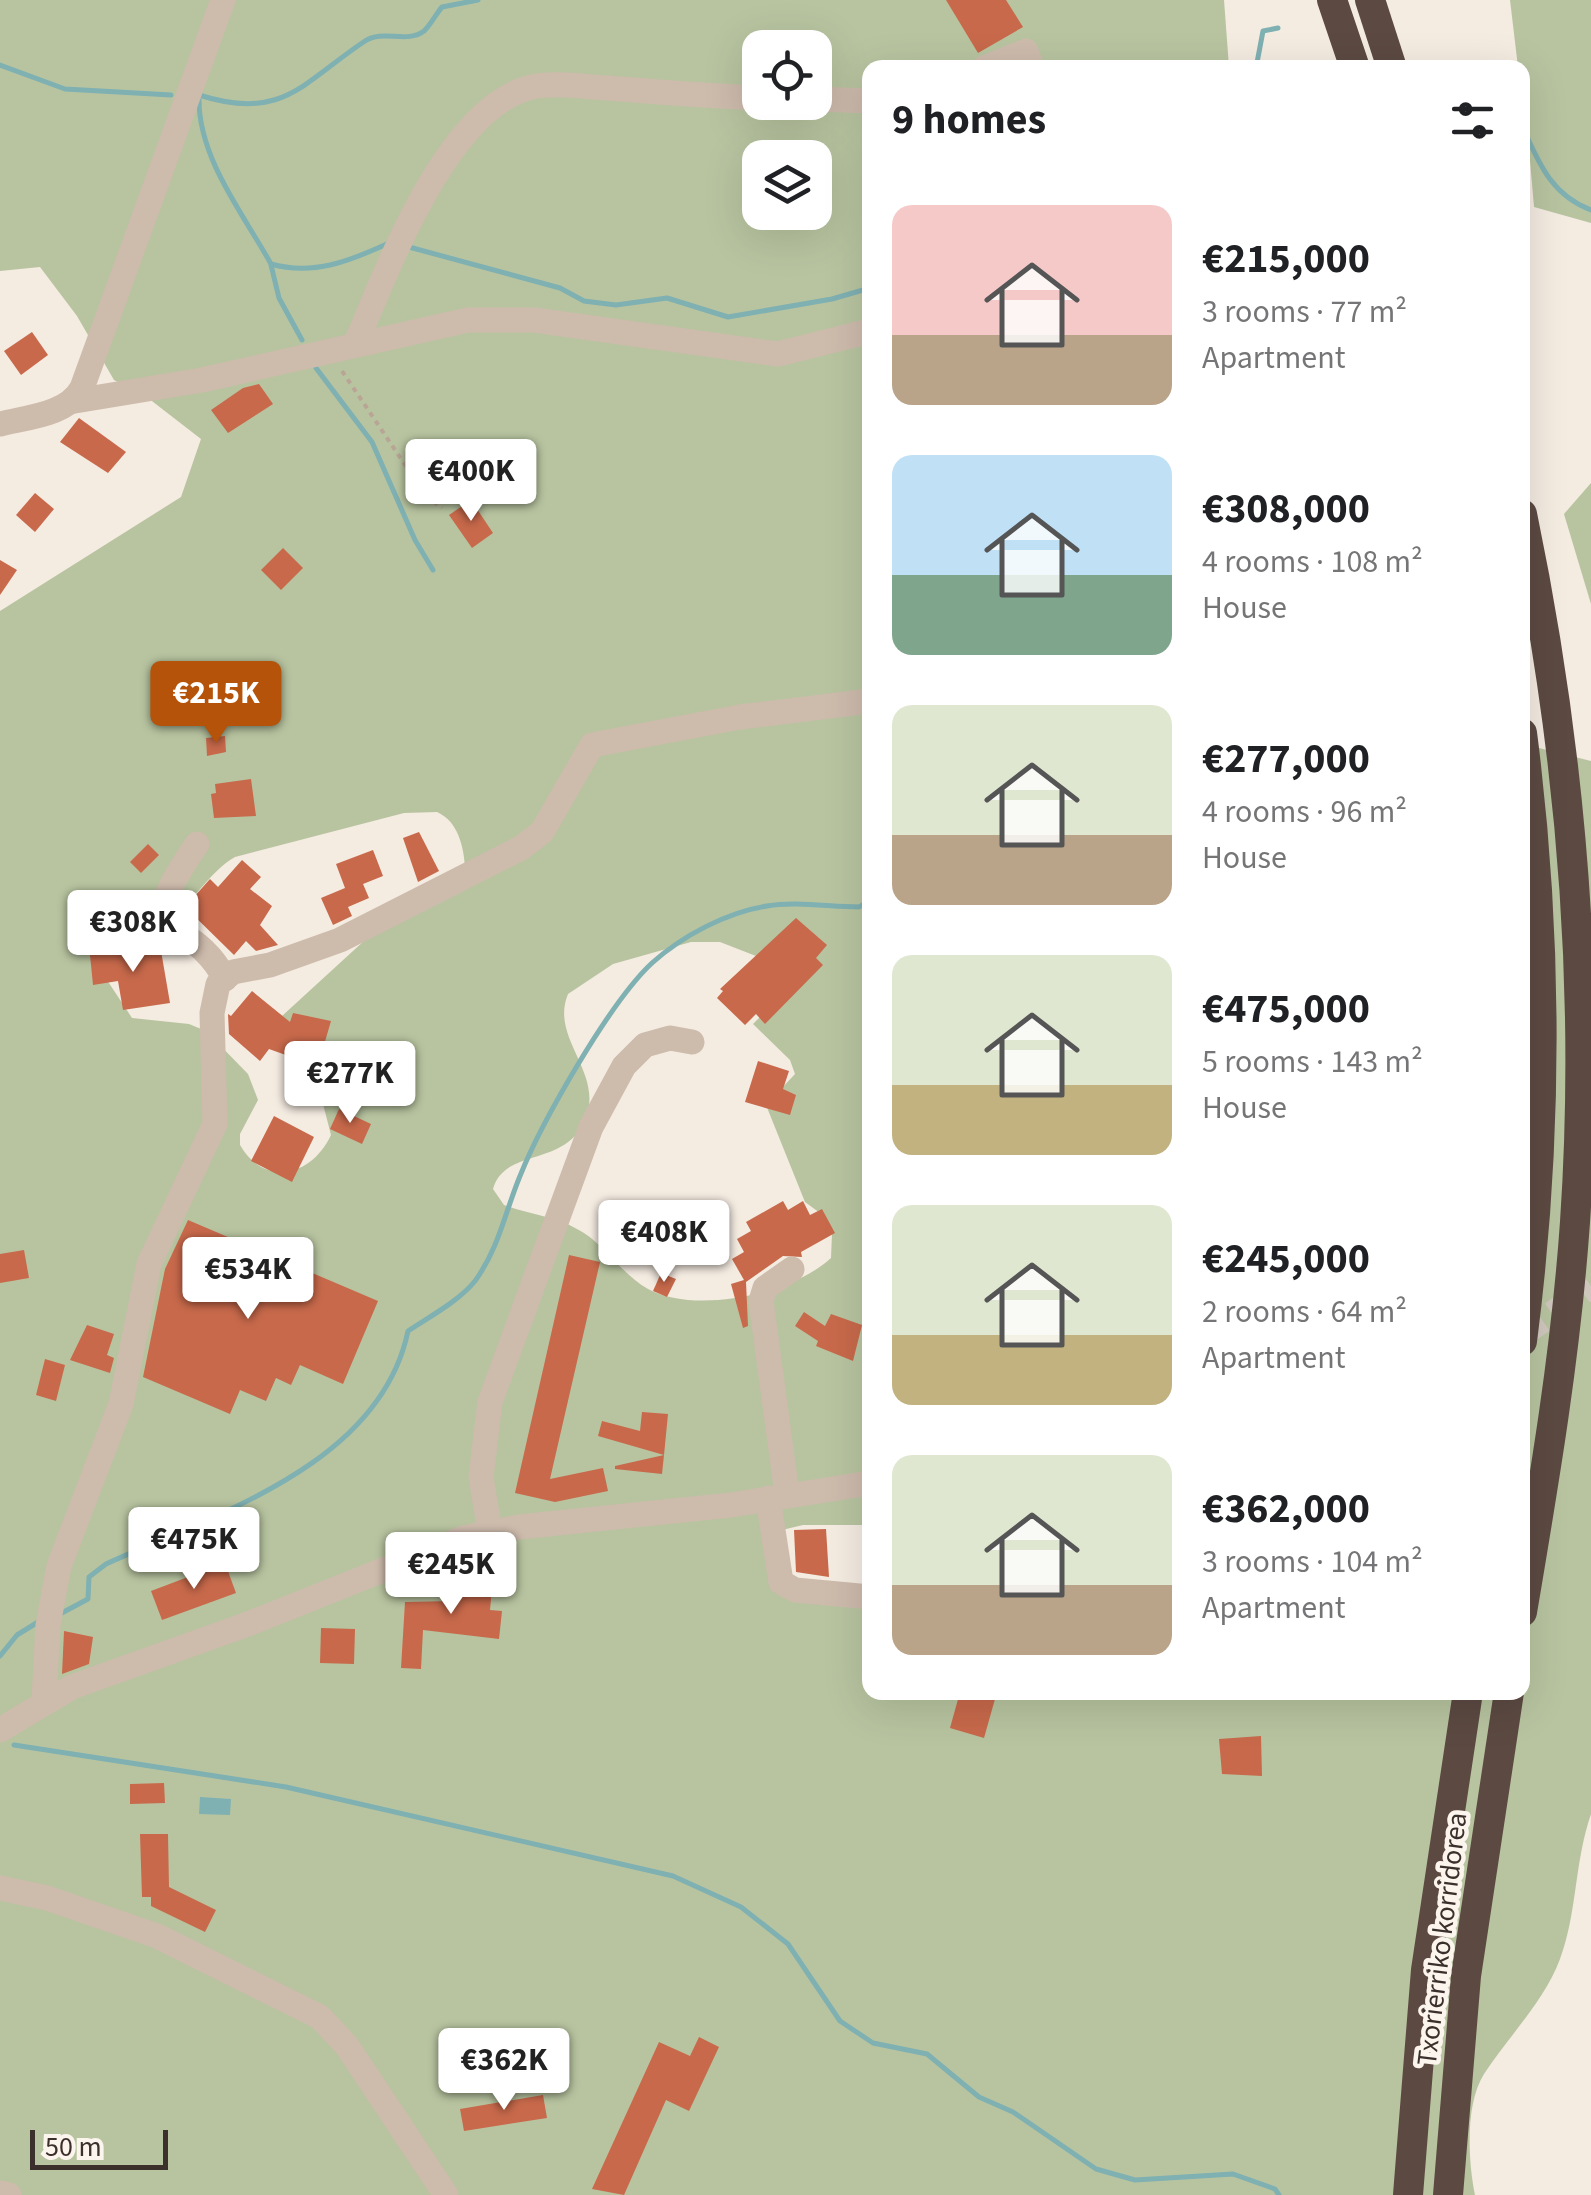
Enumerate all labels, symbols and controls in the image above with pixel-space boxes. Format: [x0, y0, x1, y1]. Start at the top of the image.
map controls [742, 30, 832, 230]
button: locate [742, 30, 832, 120]
text: 9 homes [892, 90, 1046, 150]
icon: filters [1445, 93, 1500, 148]
button: layers [742, 140, 832, 230]
text: €215,000 [1202, 229, 1370, 289]
icon: home [972, 245, 1092, 365]
text: 3 rooms · 77 m² [1202, 289, 1407, 335]
text: Apartment [1202, 335, 1345, 381]
pin: €400K [401, 439, 541, 524]
text: €400K [427, 448, 515, 494]
text: €308,000 [1202, 479, 1370, 539]
icon: home [972, 495, 1092, 615]
text: 4 rooms · 108 m² [1202, 539, 1423, 585]
text: House [1202, 585, 1287, 631]
pin: €215K [146, 661, 286, 746]
text: €215K [172, 670, 260, 716]
text: €277,000 [1202, 729, 1370, 789]
icon: home [972, 745, 1092, 865]
text: 4 rooms · 96 m² [1202, 789, 1407, 835]
text: House [1202, 835, 1287, 881]
pin: €308K [63, 890, 203, 975]
text: €308K [89, 899, 177, 945]
text: €475,000 [1202, 979, 1370, 1039]
icon: home [972, 995, 1092, 1115]
text: 5 rooms · 143 m² [1202, 1039, 1423, 1085]
pin: €277K [280, 1041, 420, 1126]
text: €277K [306, 1050, 394, 1096]
text: House [1202, 1085, 1287, 1131]
pin: €408K [594, 1200, 734, 1285]
text: €408K [620, 1209, 708, 1255]
text: €245,000 [1202, 1229, 1370, 1289]
pin: €534K [178, 1237, 318, 1322]
icon: home [972, 1245, 1092, 1365]
text: €534K [204, 1246, 292, 1292]
text: 2 rooms · 64 m² [1202, 1289, 1407, 1335]
text: Apartment [1202, 1335, 1345, 1381]
text: €362,000 [1202, 1479, 1370, 1539]
icon: home [972, 1495, 1092, 1615]
pin: €475K [124, 1507, 264, 1592]
text: €475K [150, 1516, 238, 1562]
pin: €245K [381, 1532, 521, 1617]
text: 3 rooms · 104 m² [1202, 1539, 1423, 1585]
text: €245K [407, 1541, 495, 1587]
text: Apartment [1202, 1585, 1345, 1631]
street label: Txorierriko korridorea [1407, 1810, 1477, 2068]
pin: €362K [434, 2028, 574, 2113]
text: €362K [460, 2037, 548, 2083]
scale bar [30, 2125, 168, 2170]
text: 50 m [45, 2127, 102, 2167]

